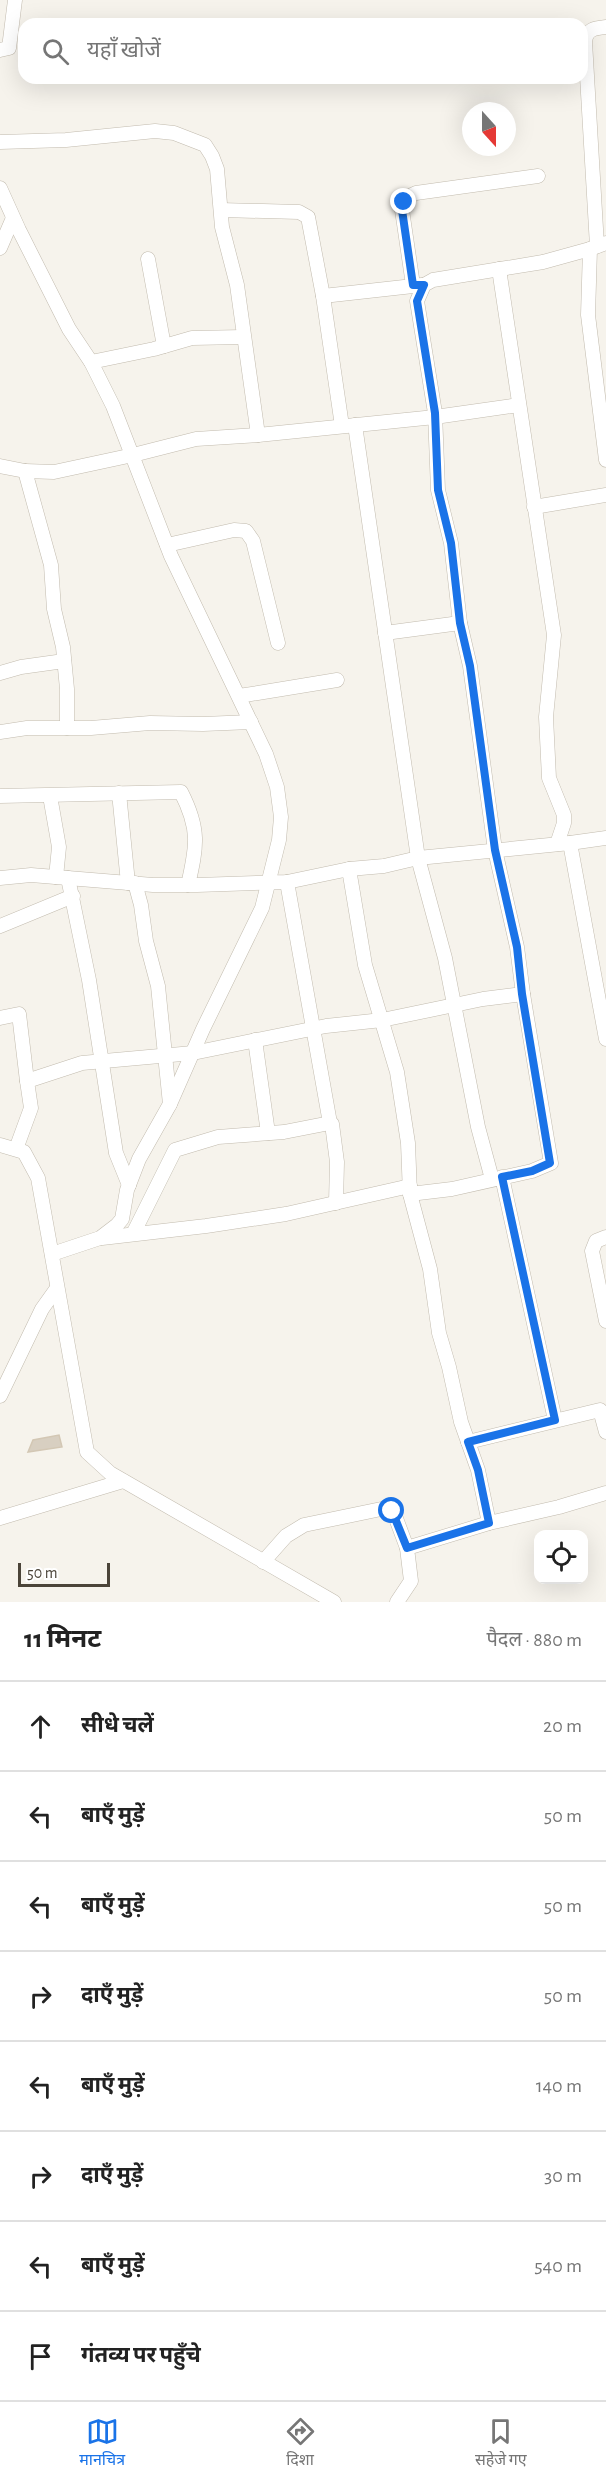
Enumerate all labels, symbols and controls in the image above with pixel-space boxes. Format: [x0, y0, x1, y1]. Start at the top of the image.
search box [18, 18, 588, 84]
icon: search [39, 35, 72, 68]
text: यहाँ खोजें [87, 39, 161, 61]
north arrow [462, 102, 516, 156]
route end [390, 188, 416, 214]
route start [378, 1497, 404, 1523]
map controls [534, 1530, 588, 1584]
button: locate [534, 1530, 588, 1584]
scale bar [18, 1560, 110, 1588]
text: 50 m [27, 1565, 58, 1581]
text: 11 मिनट [24, 1626, 101, 1652]
text: पैदल · 880 m [486, 1630, 582, 1650]
icon: ahead [24, 1710, 57, 1743]
text: सीधे चलें [81, 1714, 154, 1736]
text: 20 m [543, 1716, 582, 1736]
icon: left [24, 1800, 57, 1833]
text: बाएँ मुड़ें [81, 1804, 145, 1826]
text: 50 m [544, 1806, 582, 1826]
icon: left [24, 1890, 57, 1923]
text: बाएँ मुड़ें [81, 1894, 145, 1916]
text: 50 m [544, 1896, 582, 1916]
icon: right [24, 1980, 57, 2013]
text: दाएँ मुड़ें [81, 1984, 143, 2006]
text: 50 m [544, 1986, 582, 2006]
icon: left [24, 2070, 57, 2103]
text: बाएँ मुड़ें [81, 2074, 145, 2096]
text: 140 m [536, 2076, 582, 2096]
icon: right [24, 2160, 57, 2193]
text: दाएँ मुड़ें [81, 2164, 143, 2186]
text: 30 m [544, 2166, 582, 2186]
icon: left [24, 2250, 57, 2283]
text: बाएँ मुड़ें [81, 2254, 145, 2276]
text: 540 m [534, 2256, 582, 2276]
icon: arrive [24, 2340, 57, 2373]
text: गंतव्य पर पहुँचे [81, 2344, 201, 2366]
tab: मानचित्र [79, 2415, 125, 2472]
tab: दिशा [284, 2415, 317, 2472]
tab: सहेजे गए [475, 2415, 527, 2472]

